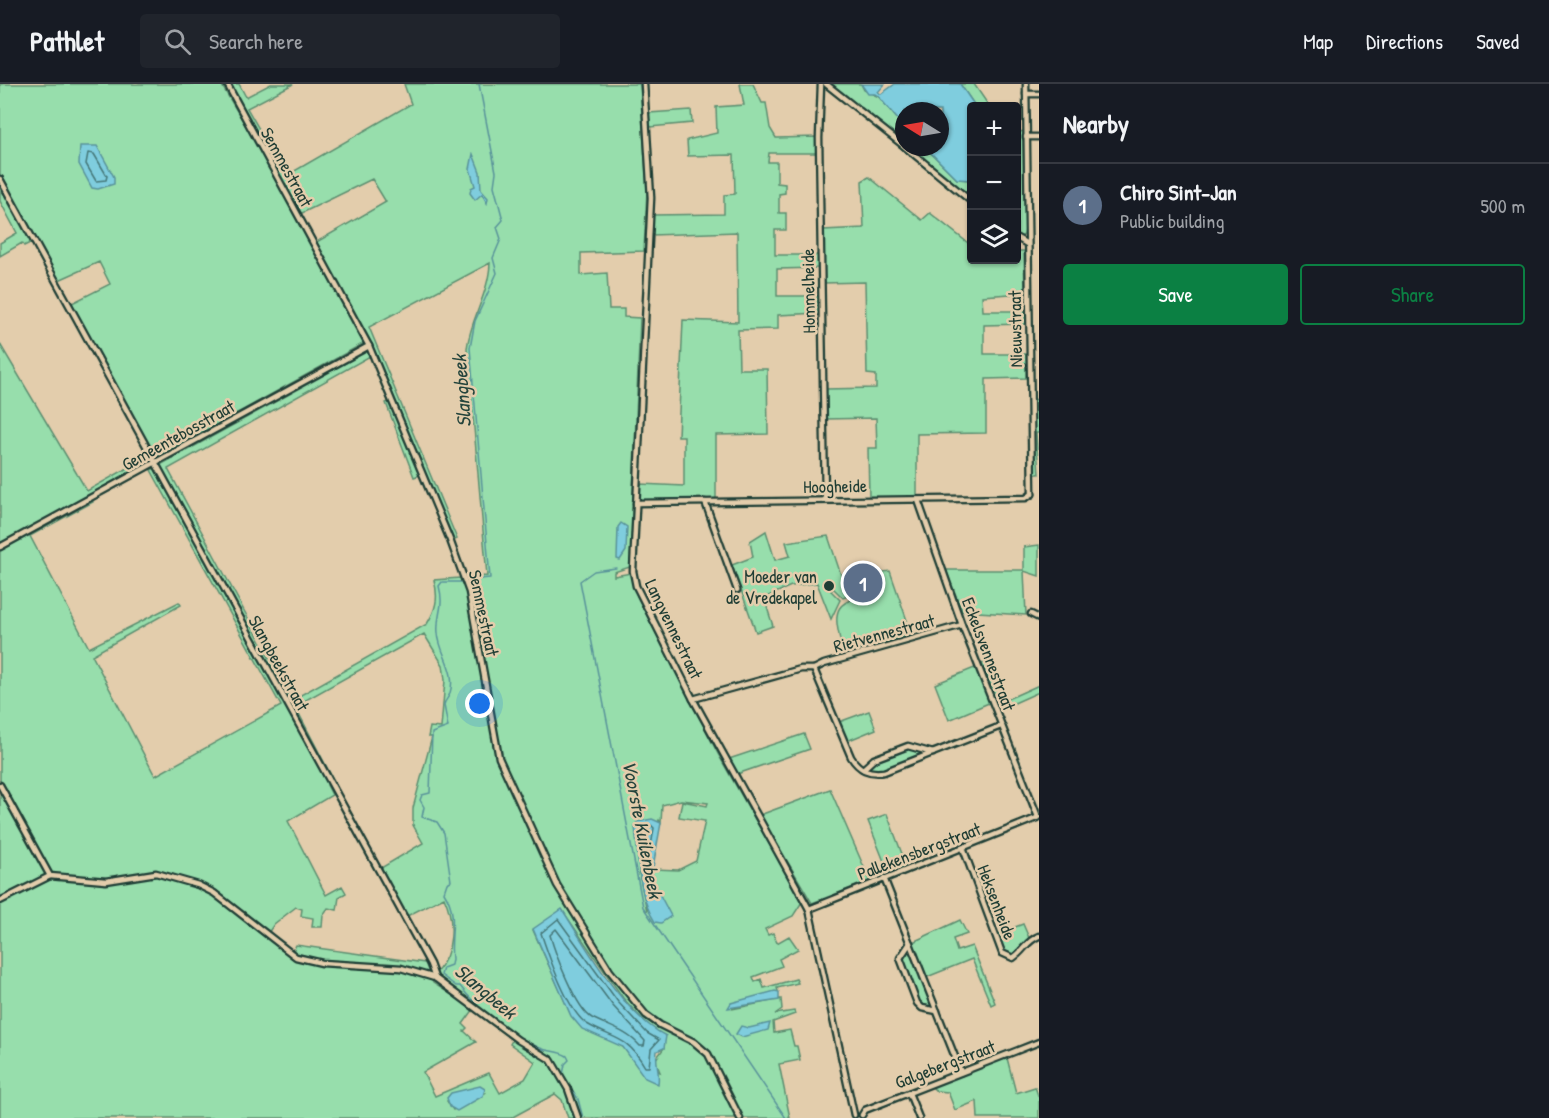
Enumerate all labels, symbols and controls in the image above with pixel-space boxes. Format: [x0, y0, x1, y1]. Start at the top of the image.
search box [140, 14, 560, 68]
text: Pathlet [30, 22, 104, 60]
icon: search [161, 25, 194, 58]
text: Search here [209, 26, 303, 56]
text: Map [1303, 27, 1333, 56]
text: Directions [1366, 27, 1443, 56]
text: Saved [1476, 27, 1519, 56]
north arrow [895, 102, 949, 156]
map controls [967, 102, 1021, 264]
button: + [967, 102, 1021, 156]
text: Nearby [1063, 106, 1129, 141]
street label: Semmestraat [255, 123, 320, 212]
button: − [967, 156, 1021, 210]
text: Chiro Sint-Jan [1120, 177, 1237, 207]
text: 1 [1079, 192, 1086, 219]
text: 500 m [1480, 192, 1525, 219]
text: Public building [1120, 207, 1224, 234]
button: layers [967, 210, 1021, 264]
street label: Hommelheide [795, 248, 821, 334]
button: Save [1063, 264, 1288, 325]
button: Share [1300, 264, 1525, 325]
street label: Nieuwstraat [1002, 290, 1028, 368]
water label: Slangbeek [445, 352, 478, 428]
street label: Gemeentebosstraat [117, 393, 240, 476]
street label: Hoogheide [803, 473, 867, 499]
pin: 1 [844, 560, 882, 606]
place label: Moeder van de Vredekapel [726, 564, 817, 610]
street label: Semmestraat [463, 568, 505, 659]
street label: Langvennestraat [639, 575, 709, 684]
marker: Moeder van de Vredekapel [822, 579, 836, 593]
street label: Eckelsvennestraat [956, 594, 1022, 715]
street label: Rietvennestraat [831, 607, 938, 658]
street label: Slangbeekstraat [242, 611, 316, 716]
your location [465, 689, 494, 718]
water label: Voorste Kuilenbeek [616, 758, 670, 902]
street label: Pallekensbergstraat [854, 816, 985, 886]
street label: Heksenheide [971, 861, 1023, 943]
water label: Slangbeek [449, 957, 524, 1027]
street label: Galgebergstraat [891, 1033, 999, 1095]

